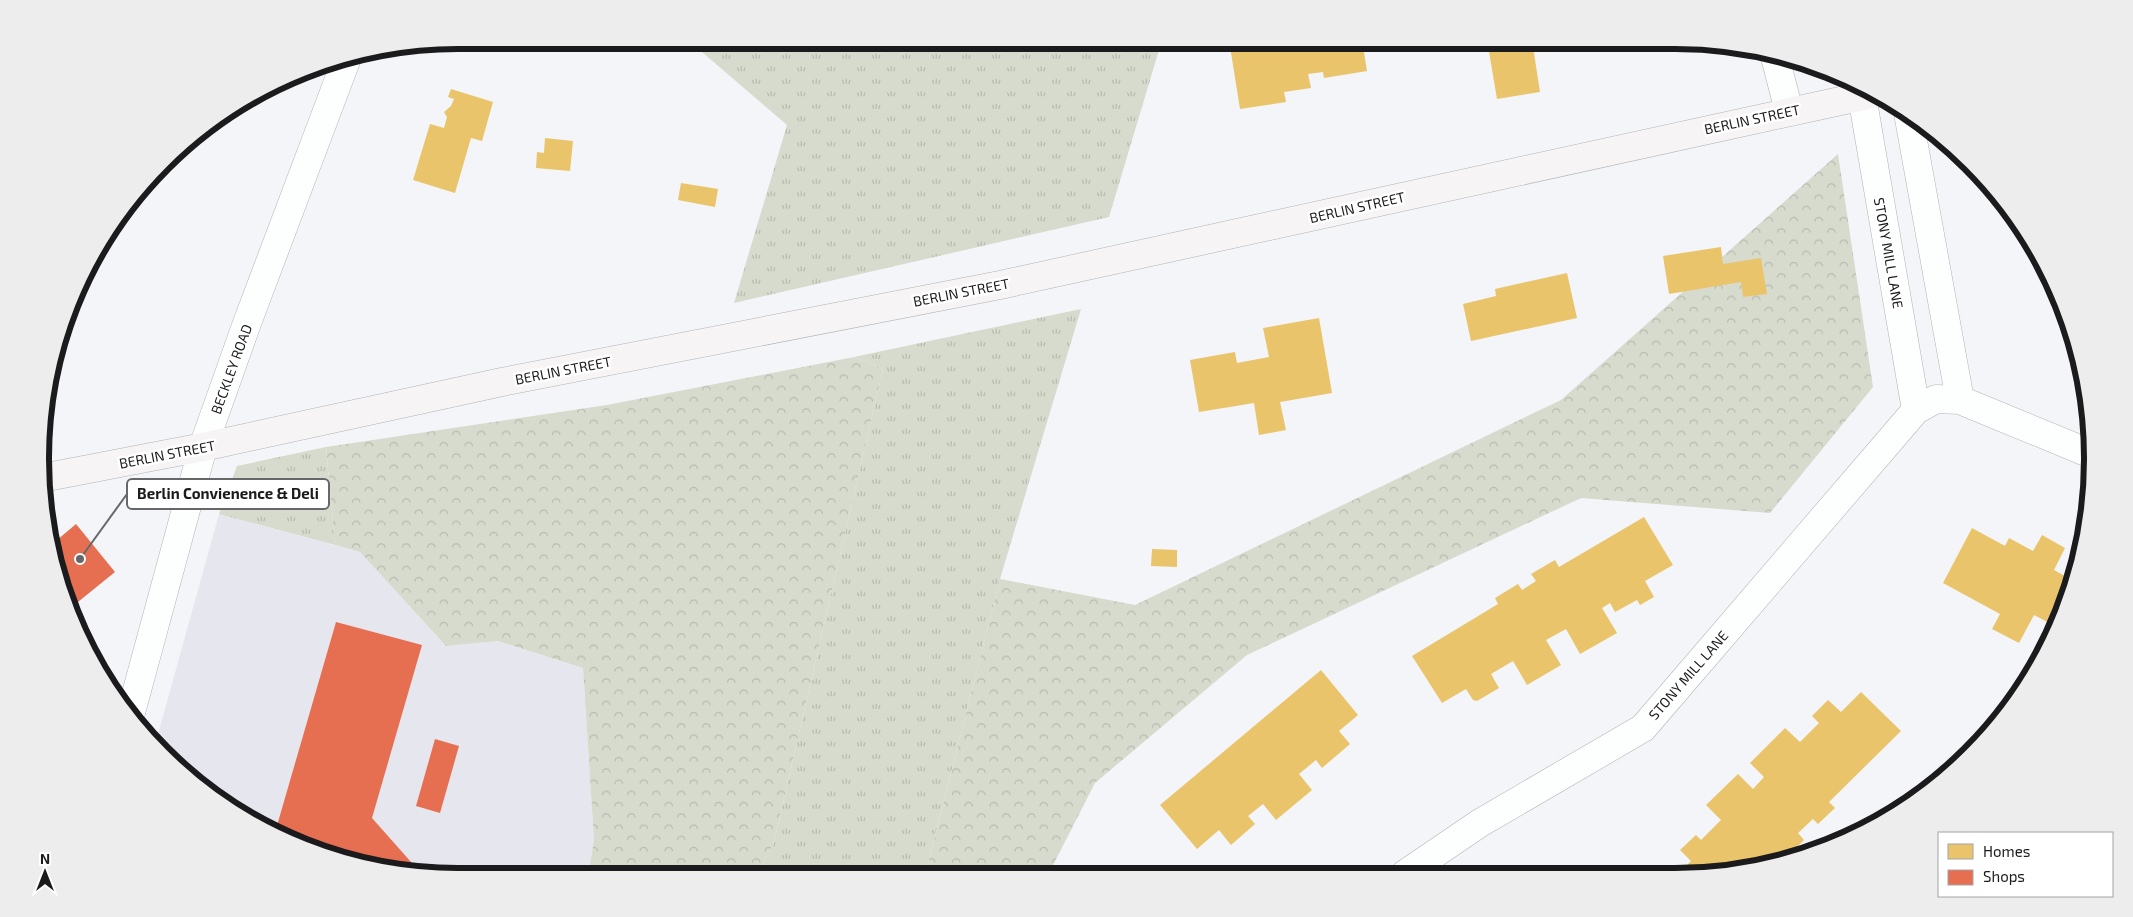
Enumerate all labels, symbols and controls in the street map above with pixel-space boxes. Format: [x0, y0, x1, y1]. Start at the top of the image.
street label: BERLIN STREET [1703, 101, 1801, 137]
street label: BERLIN STREET [1308, 188, 1406, 226]
street label: STONY MILL LANE [1871, 196, 1907, 310]
street label: BERLIN STREET [912, 274, 1010, 310]
street label: BECKLEY ROAD [207, 322, 255, 416]
street label: BERLIN STREET [514, 352, 612, 388]
street label: BERLIN STREET [118, 436, 216, 472]
callout: Berlin Convienence & Deli [127, 479, 329, 509]
text: Berlin Convienence & Deli [137, 484, 319, 502]
street label: STONY MILL LANE [1645, 627, 1731, 723]
legend [1938, 832, 2113, 897]
text: Homes [1983, 842, 2030, 860]
north arrow [20, 847, 70, 897]
text: N [40, 850, 50, 867]
text: Shops [1983, 867, 2025, 885]

